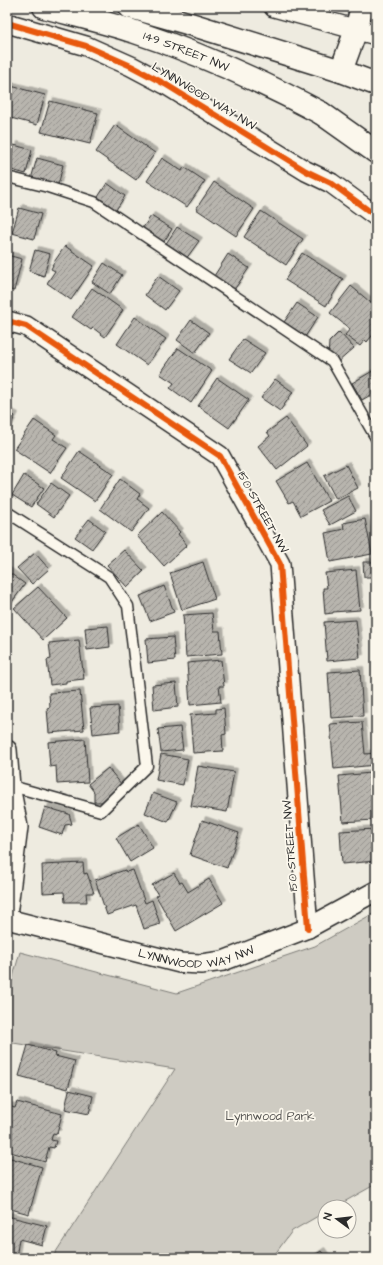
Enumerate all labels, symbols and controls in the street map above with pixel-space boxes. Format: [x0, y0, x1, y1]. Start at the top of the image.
street label: 149 STREET NW [141, 27, 232, 76]
street label: LYNNWOOD WAY NW [148, 59, 260, 135]
street label: 150 STREET NW [233, 468, 293, 557]
street label: 150 STREET NW [279, 799, 302, 892]
street label: LYNNWOOD WAY NW [136, 941, 257, 973]
park label: Lynnwood Park [226, 1108, 315, 1126]
north arrow [317, 1199, 357, 1239]
text: N [320, 1211, 336, 1222]

